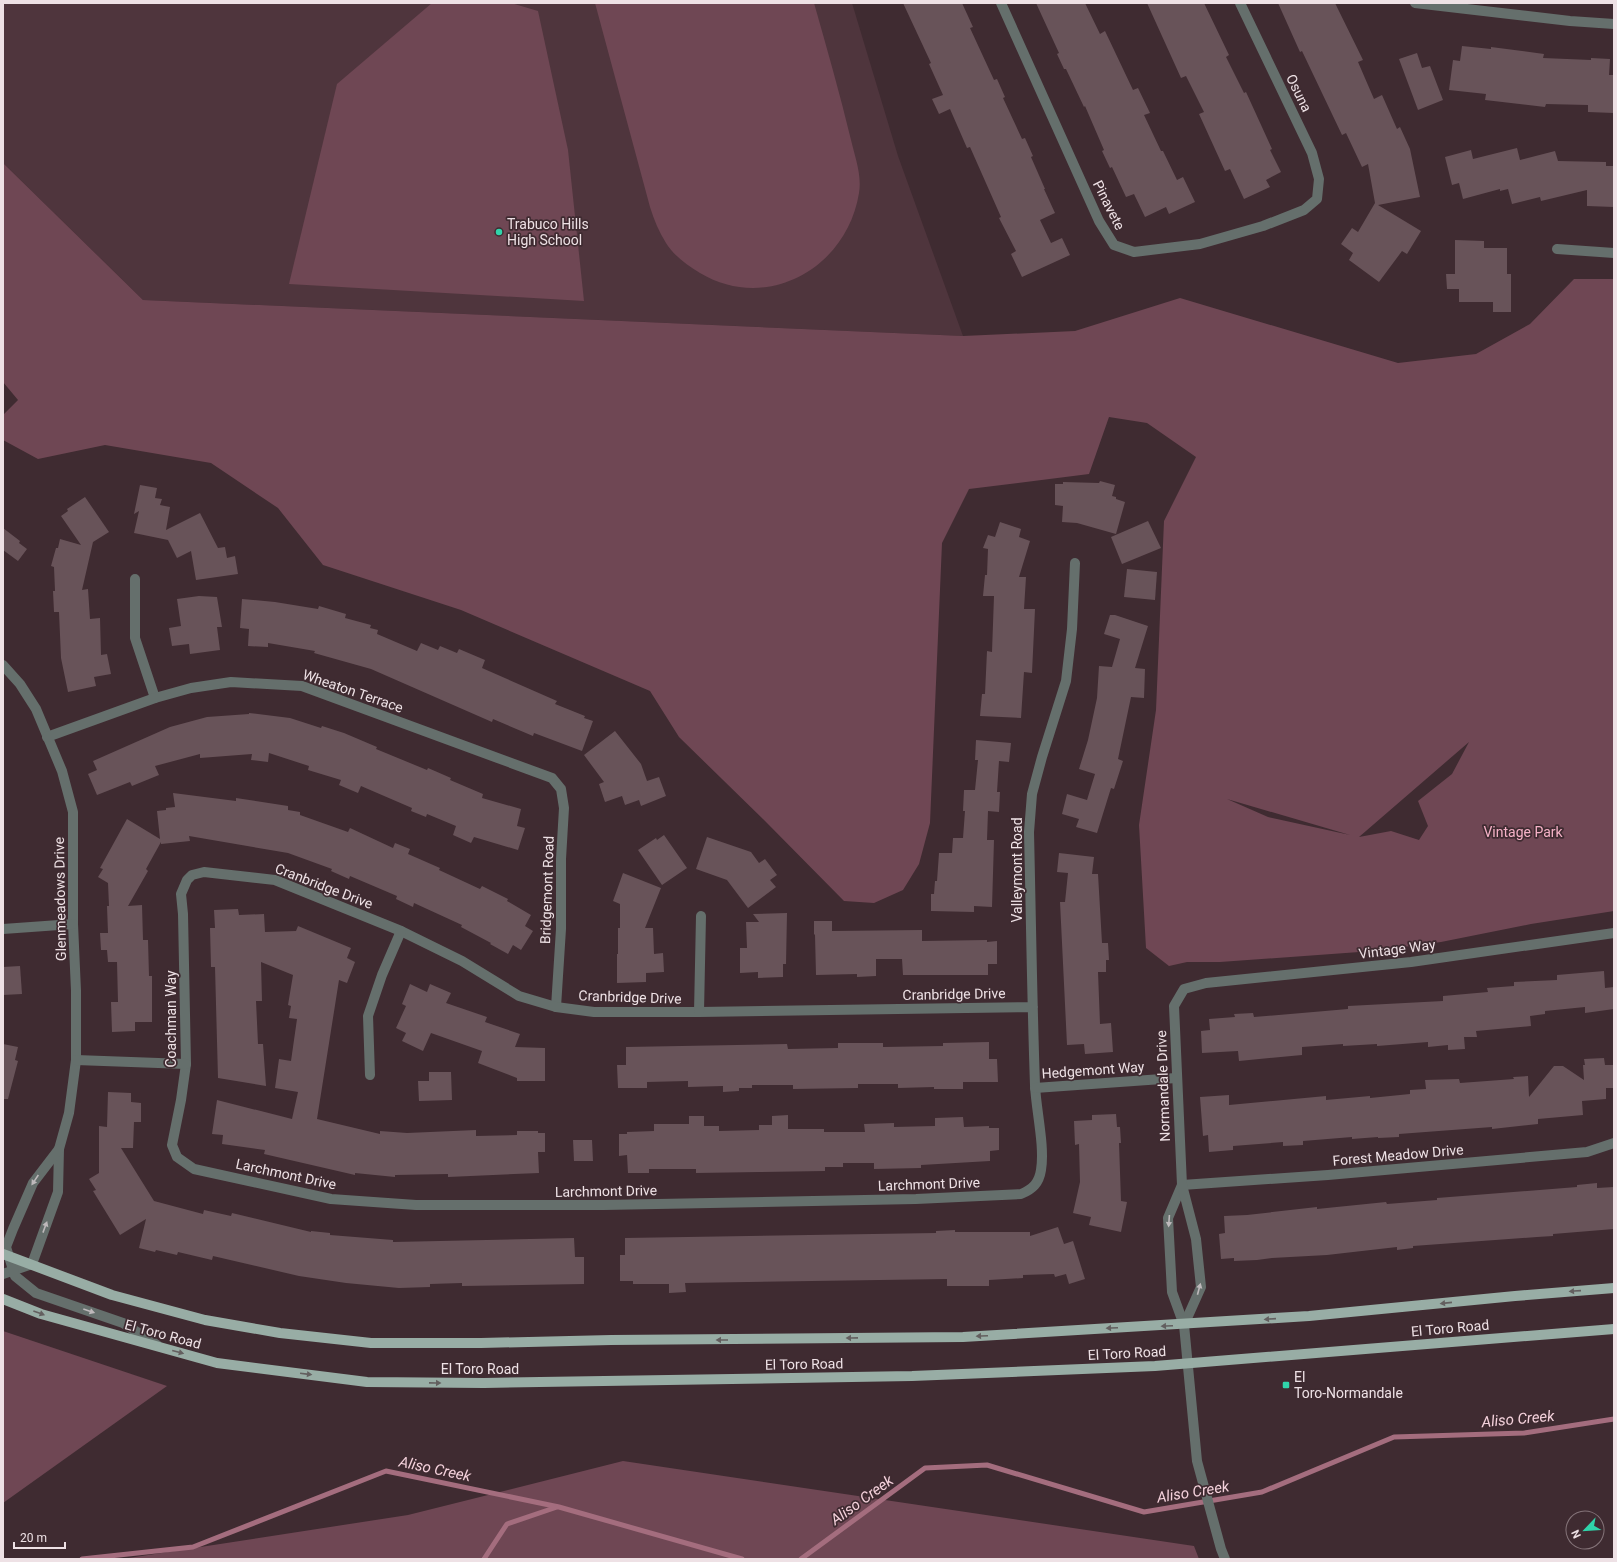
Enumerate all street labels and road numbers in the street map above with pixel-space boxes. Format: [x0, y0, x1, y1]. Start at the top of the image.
street label: Osuna [1283, 72, 1315, 114]
street label: Pinavete [1090, 177, 1128, 233]
street label: Wheaton Terrace [301, 666, 405, 716]
street label: Valleymont Road [1009, 817, 1025, 923]
street label: Bridgemont Road [537, 836, 557, 944]
street label: Glenmeadows Drive [51, 837, 69, 961]
street label: Cranbridge Drive [273, 860, 375, 912]
street label: Vintage Way [1358, 936, 1437, 962]
street label: Coachman Way [163, 970, 179, 1068]
street label: Cranbridge Drive [902, 985, 1006, 1003]
street label: Cranbridge Drive [578, 987, 682, 1007]
street label: Normandale Drive [1153, 1030, 1173, 1142]
street label: Hedgemont Way [1041, 1058, 1145, 1082]
street label: Forest Meadow Drive [1332, 1141, 1464, 1169]
street label: Larchmont Drive [234, 1156, 338, 1192]
street label: Larchmont Drive [878, 1174, 980, 1194]
street label: Larchmont Drive [555, 1182, 657, 1200]
street label: El Toro Road [123, 1316, 203, 1352]
street label: El Toro Road [1410, 1317, 1490, 1339]
street label: El Toro Road [1087, 1343, 1167, 1363]
street label: El Toro Road [765, 1355, 843, 1373]
street label: El Toro Road [441, 1361, 519, 1377]

